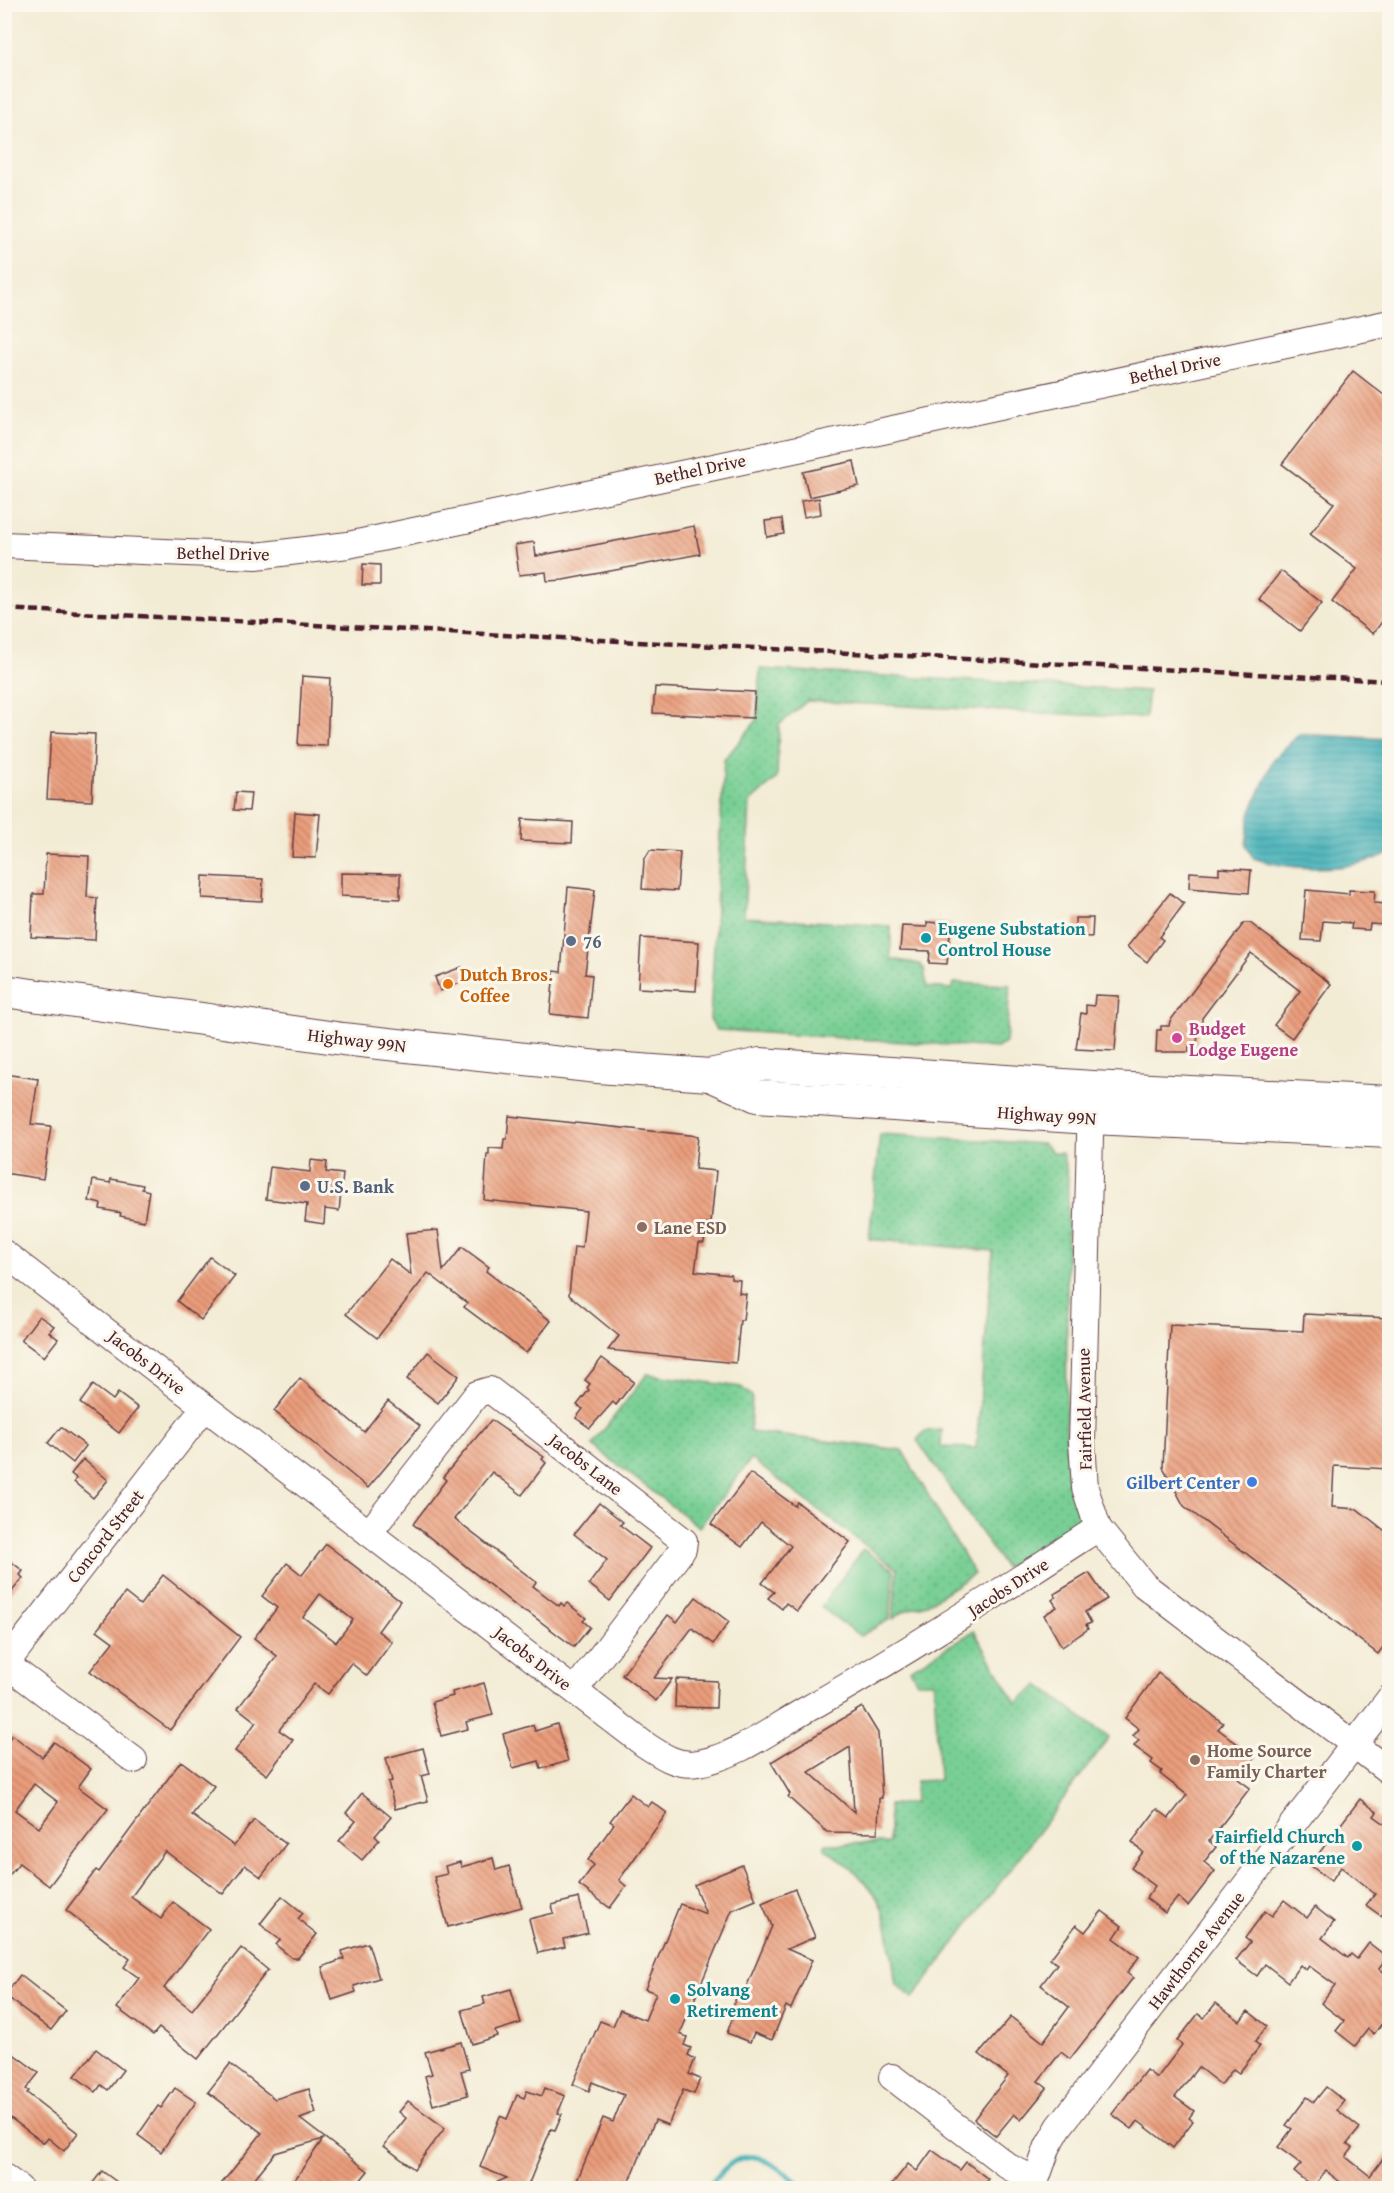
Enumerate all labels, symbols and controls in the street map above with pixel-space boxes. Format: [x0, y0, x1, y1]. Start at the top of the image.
street label: Bethel Drive [1127, 345, 1223, 391]
street label: Bethel Drive [652, 446, 748, 492]
street label: Bethel Drive [176, 539, 270, 567]
place label: Eugene Substation Control House [938, 915, 1086, 963]
place label: 76 [583, 928, 602, 955]
marker: Eugene Substation Control House [919, 931, 933, 945]
marker: 76 [564, 934, 578, 948]
place label: Dutch Bros. Coffee [460, 961, 553, 1009]
marker: Dutch Bros. Coffee [441, 977, 455, 991]
place label: Budget Lodge Eugene [1189, 1015, 1298, 1063]
street label: Highway 99N [306, 1021, 408, 1059]
marker: Budget Lodge Eugene [1170, 1031, 1184, 1045]
street label: Highway 99N [997, 1098, 1098, 1132]
place label: U.S. Bank [317, 1173, 395, 1200]
marker: U.S. Bank [298, 1179, 312, 1193]
place label: Lane ESD [654, 1214, 727, 1241]
marker: Lane ESD [635, 1220, 649, 1234]
street label: Jacobs Drive [101, 1322, 192, 1401]
street label: Fairfield Avenue [1069, 1348, 1099, 1470]
street label: Jacobs Lane [542, 1425, 629, 1502]
place label: Gilbert Center [1127, 1469, 1241, 1496]
marker: Gilbert Center [1245, 1475, 1259, 1489]
street label: Concord Street [60, 1483, 151, 1589]
street label: Jacobs Drive [960, 1551, 1054, 1625]
street label: Jacobs Drive [487, 1618, 578, 1697]
place label: Home Source Family Charter [1207, 1737, 1328, 1785]
marker: Home Source Family Charter [1188, 1753, 1202, 1767]
place label: Fairfield Church of the Nazarene [1215, 1823, 1345, 1871]
marker: Fairfield Church of the Nazarene [1350, 1839, 1364, 1853]
street label: Hawthorne Avenue [1141, 1885, 1251, 2015]
place label: Solvang Retirement [687, 1976, 778, 2024]
marker: Solvang Retirement [668, 1992, 682, 2006]

